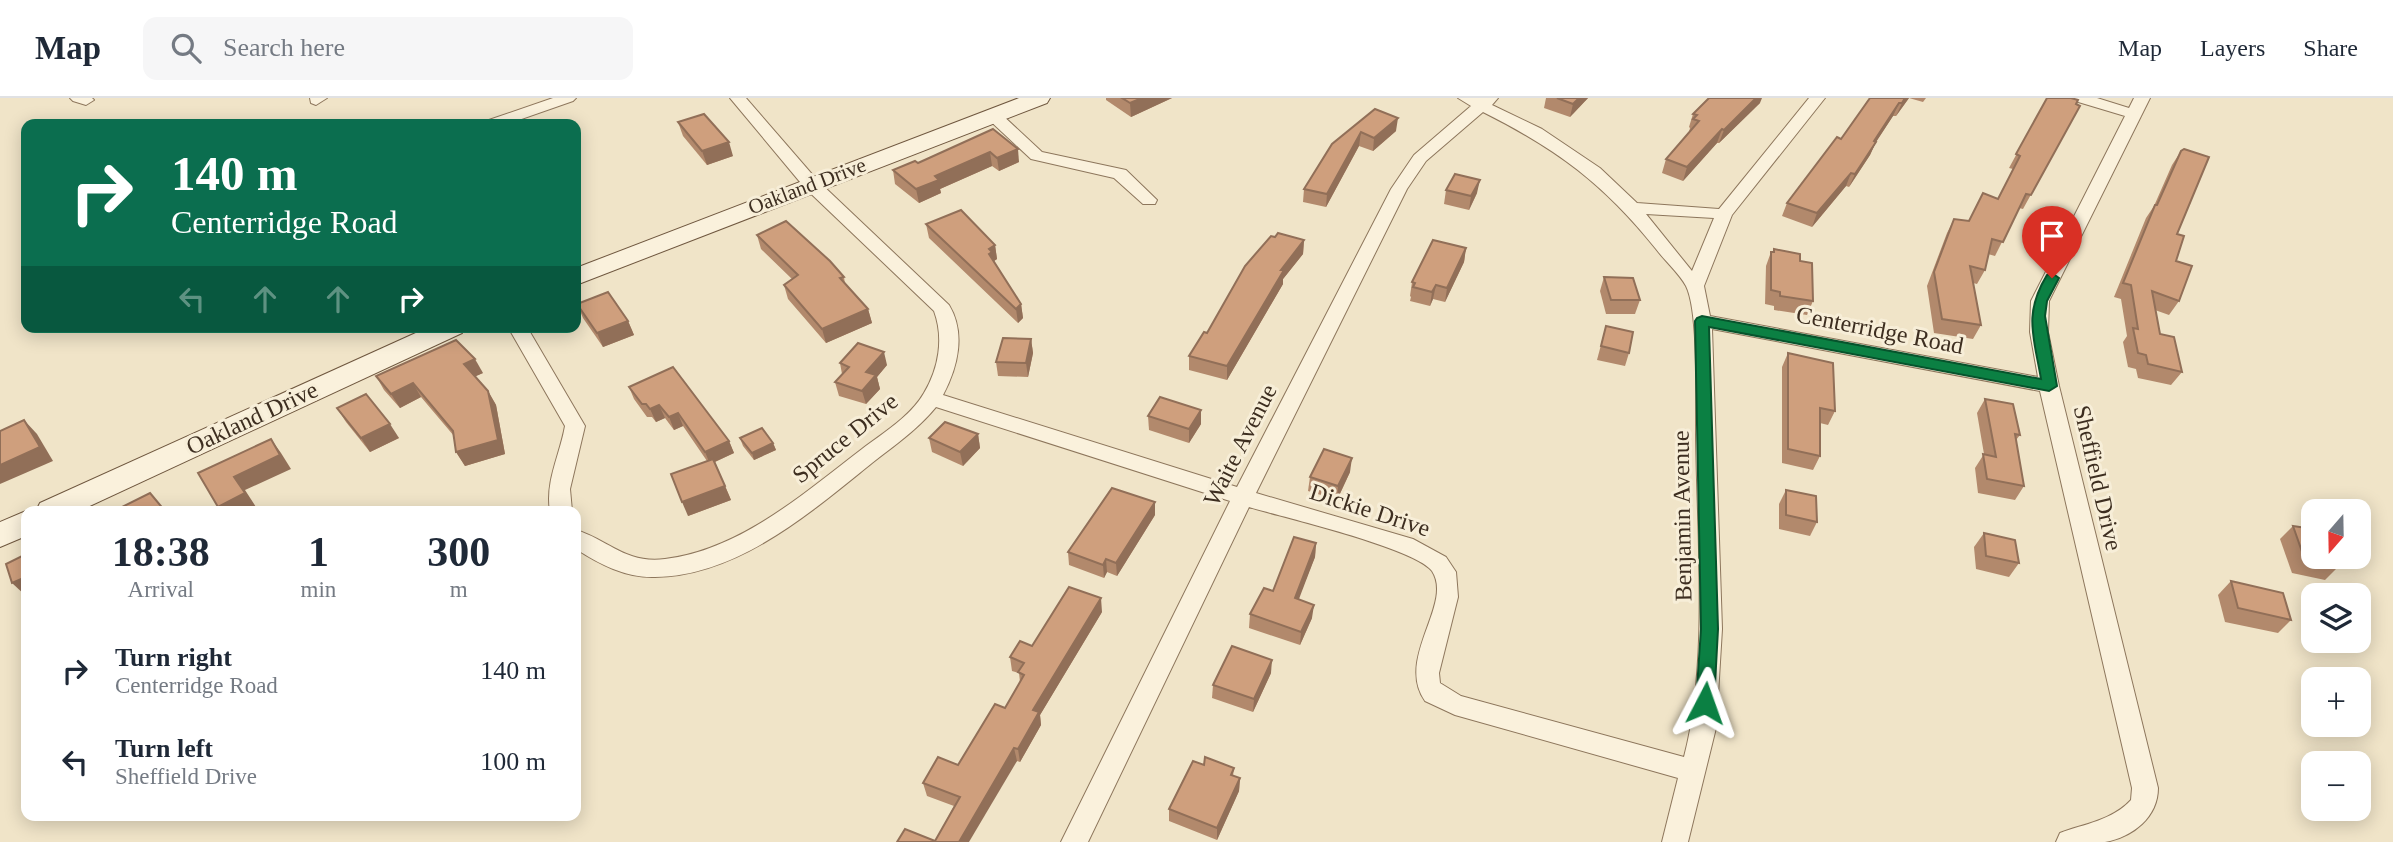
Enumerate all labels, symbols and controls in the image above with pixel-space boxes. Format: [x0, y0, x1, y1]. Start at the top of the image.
search box [143, 17, 633, 80]
icon: search [167, 29, 205, 67]
text: Map [35, 30, 101, 66]
text: Search here [223, 33, 345, 62]
text: Map [2118, 35, 2162, 61]
text: Layers [2200, 35, 2265, 61]
text: Share [2303, 35, 2358, 61]
text: 140 m [171, 146, 298, 201]
icon: right [56, 147, 147, 238]
street label: Oakland Drive [745, 153, 869, 219]
text: Centerridge Road [171, 204, 398, 240]
pin [2022, 206, 2082, 278]
icon: arrive [2033, 217, 2071, 255]
icon: left [173, 280, 211, 318]
icon: ahead [246, 280, 284, 318]
icon: ahead [319, 280, 357, 318]
icon: right [392, 280, 430, 318]
street label: Centerridge Road [1794, 301, 1966, 359]
street label: Oakland Drive [182, 376, 322, 460]
street label: Waite Avenue [1198, 380, 1282, 510]
street label: Spruce Drive [787, 388, 903, 488]
street label: Sheffield Drive [2069, 403, 2127, 553]
street label: Benjamin Avenue [1668, 430, 1696, 602]
street label: Dickie Drive [1307, 478, 1433, 542]
north arrow [2301, 499, 2371, 569]
map controls [2301, 499, 2371, 821]
text: 18:38 [112, 529, 210, 575]
text: 1 [308, 529, 329, 575]
text: 300 [427, 529, 490, 575]
text: Arrival [128, 577, 194, 602]
text: min [301, 577, 336, 602]
text: m [450, 577, 468, 602]
button: layers [2301, 583, 2371, 653]
text: Turn right [115, 643, 232, 672]
icon: right [56, 652, 94, 690]
text: 140 m [480, 656, 546, 685]
position arrow [1668, 666, 1742, 740]
button: + [2301, 667, 2371, 737]
text: Centerridge Road [115, 673, 278, 698]
text: Turn left [115, 734, 213, 763]
icon: left [56, 743, 94, 781]
text: 100 m [480, 747, 546, 776]
button: − [2301, 751, 2371, 821]
text: Sheffield Drive [115, 764, 257, 789]

